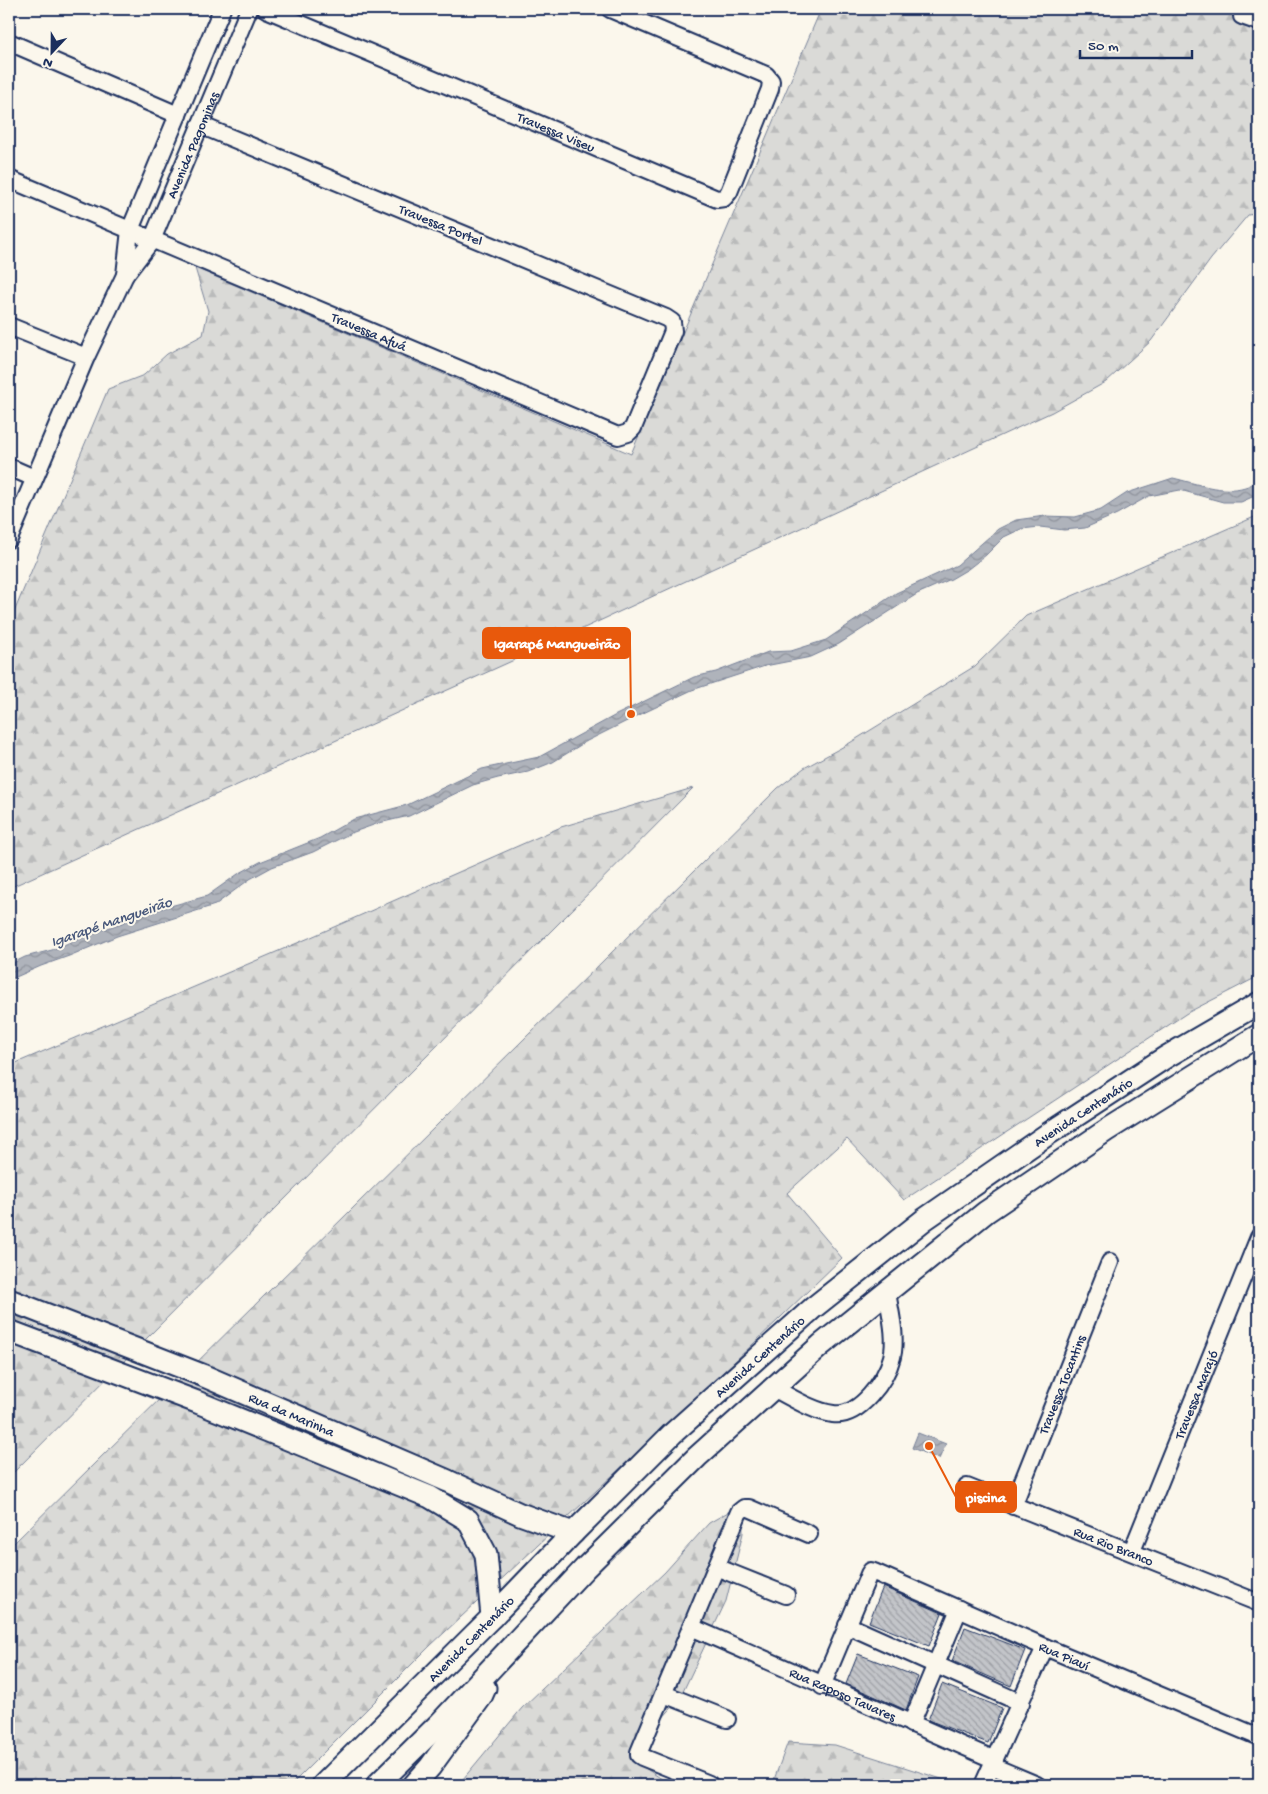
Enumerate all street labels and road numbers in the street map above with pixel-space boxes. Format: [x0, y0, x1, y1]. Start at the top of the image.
street label: Avenida Pagominas [164, 89, 225, 202]
street label: Travessa Viseu [513, 109, 597, 158]
street label: Travessa Portel [395, 201, 484, 251]
street label: Travessa Afuá [327, 310, 410, 357]
street label: Avenida Centenário [1031, 1075, 1137, 1152]
street label: Avenida Centenário [712, 1313, 809, 1403]
street label: Travessa Tocantins [1036, 1332, 1091, 1438]
street label: Travessa Marajó [1172, 1348, 1223, 1443]
street label: Rua da Marinha [245, 1390, 338, 1443]
street label: Rua Rio Branco [1070, 1524, 1155, 1571]
street label: Avenida Centenário [426, 1593, 519, 1687]
street label: Rua Piauí [1035, 1639, 1092, 1676]
street label: Rua Raposo Tavares [786, 1665, 899, 1727]

